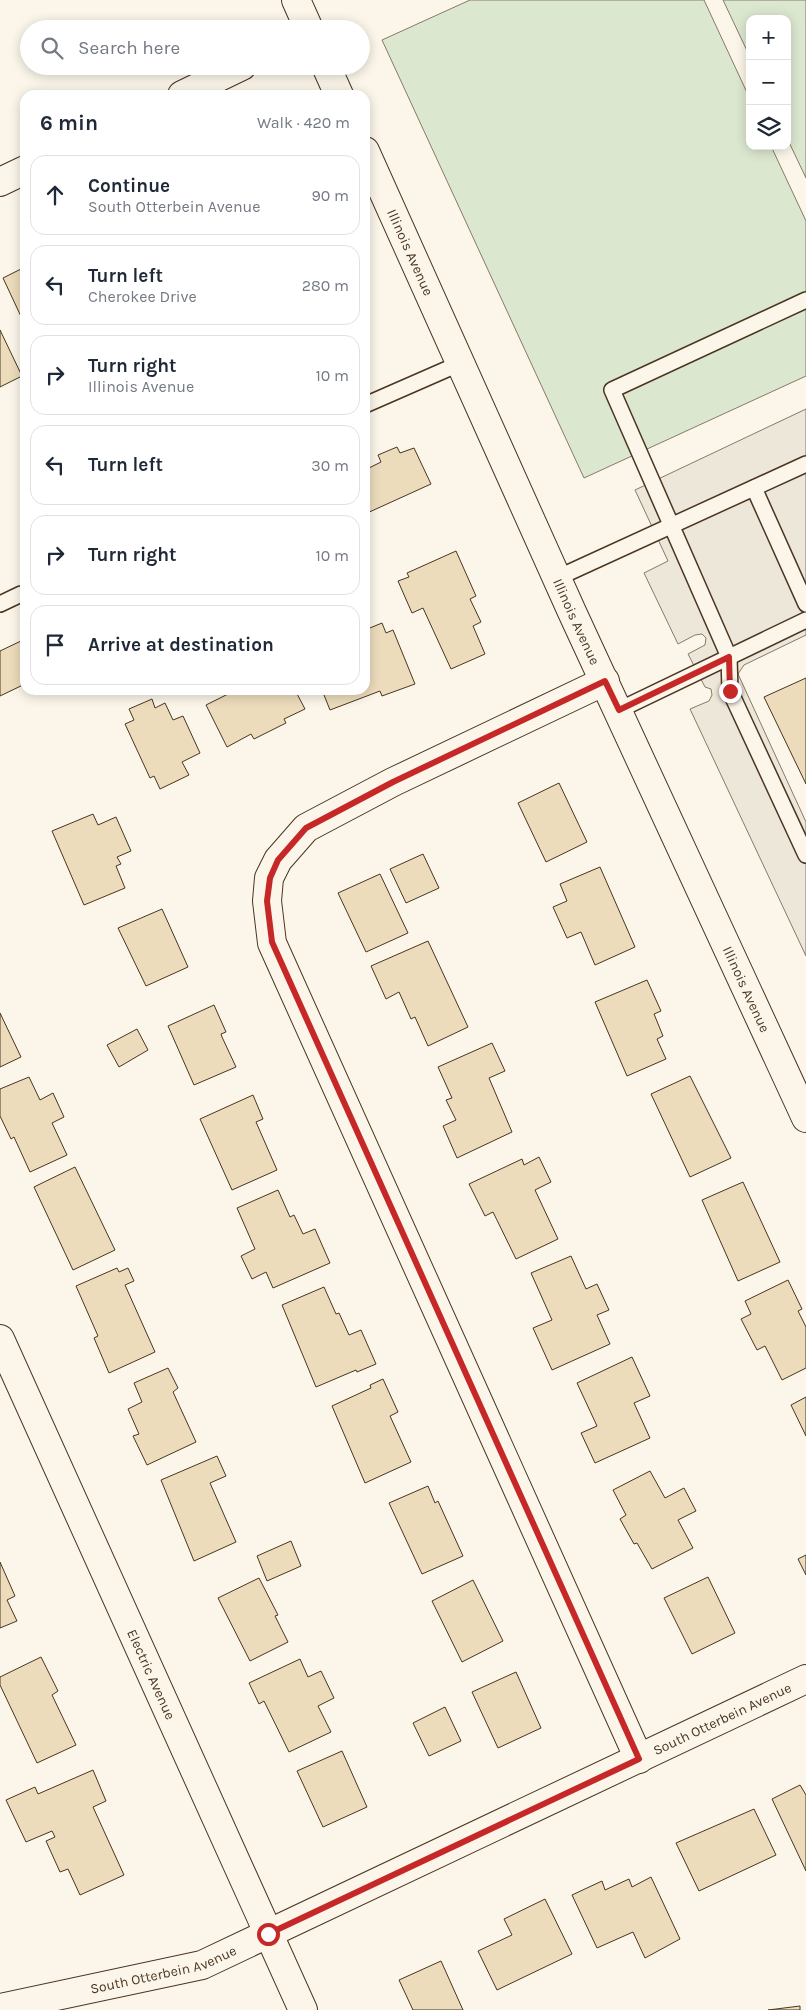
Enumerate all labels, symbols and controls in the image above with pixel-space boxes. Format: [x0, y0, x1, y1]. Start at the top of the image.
map controls [746, 15, 791, 150]
button: + [746, 15, 791, 60]
search box [20, 20, 370, 75]
icon: search [38, 34, 66, 62]
text: Search here [78, 37, 180, 59]
button: − [746, 60, 791, 105]
button: layers [746, 105, 791, 150]
text: 6 min [40, 111, 98, 135]
text: Walk · 420 m [257, 113, 350, 132]
text: Continue [88, 175, 170, 197]
icon: ahead [41, 181, 69, 209]
text: 90 m [311, 186, 349, 205]
text: South Otterbein Avenue [88, 197, 261, 216]
street label: Illinois Avenue [383, 207, 437, 298]
text: Turn left [88, 265, 163, 287]
icon: left [41, 271, 69, 299]
text: 280 m [302, 276, 349, 295]
text: Cherokee Drive [88, 287, 197, 306]
text: Turn right [88, 355, 177, 377]
icon: right [41, 361, 69, 389]
text: 10 m [315, 366, 349, 385]
text: Illinois Avenue [88, 377, 194, 396]
icon: left [41, 451, 69, 479]
text: Turn left [88, 454, 163, 476]
text: 30 m [311, 456, 349, 475]
icon: right [41, 541, 69, 569]
text: Turn right [88, 544, 177, 566]
text: 10 m [315, 546, 349, 565]
street label: Illinois Avenue [549, 576, 603, 668]
icon: arrive [41, 631, 69, 659]
text: Arrive at destination [88, 634, 274, 656]
route end [719, 680, 742, 703]
street label: Illinois Avenue [719, 944, 773, 1035]
street label: Electric Avenue [123, 1627, 179, 1723]
street label: South Otterbein Avenue [650, 1679, 794, 1759]
route start [257, 1923, 280, 1946]
street label: South Otterbein Avenue [89, 1942, 239, 1998]

